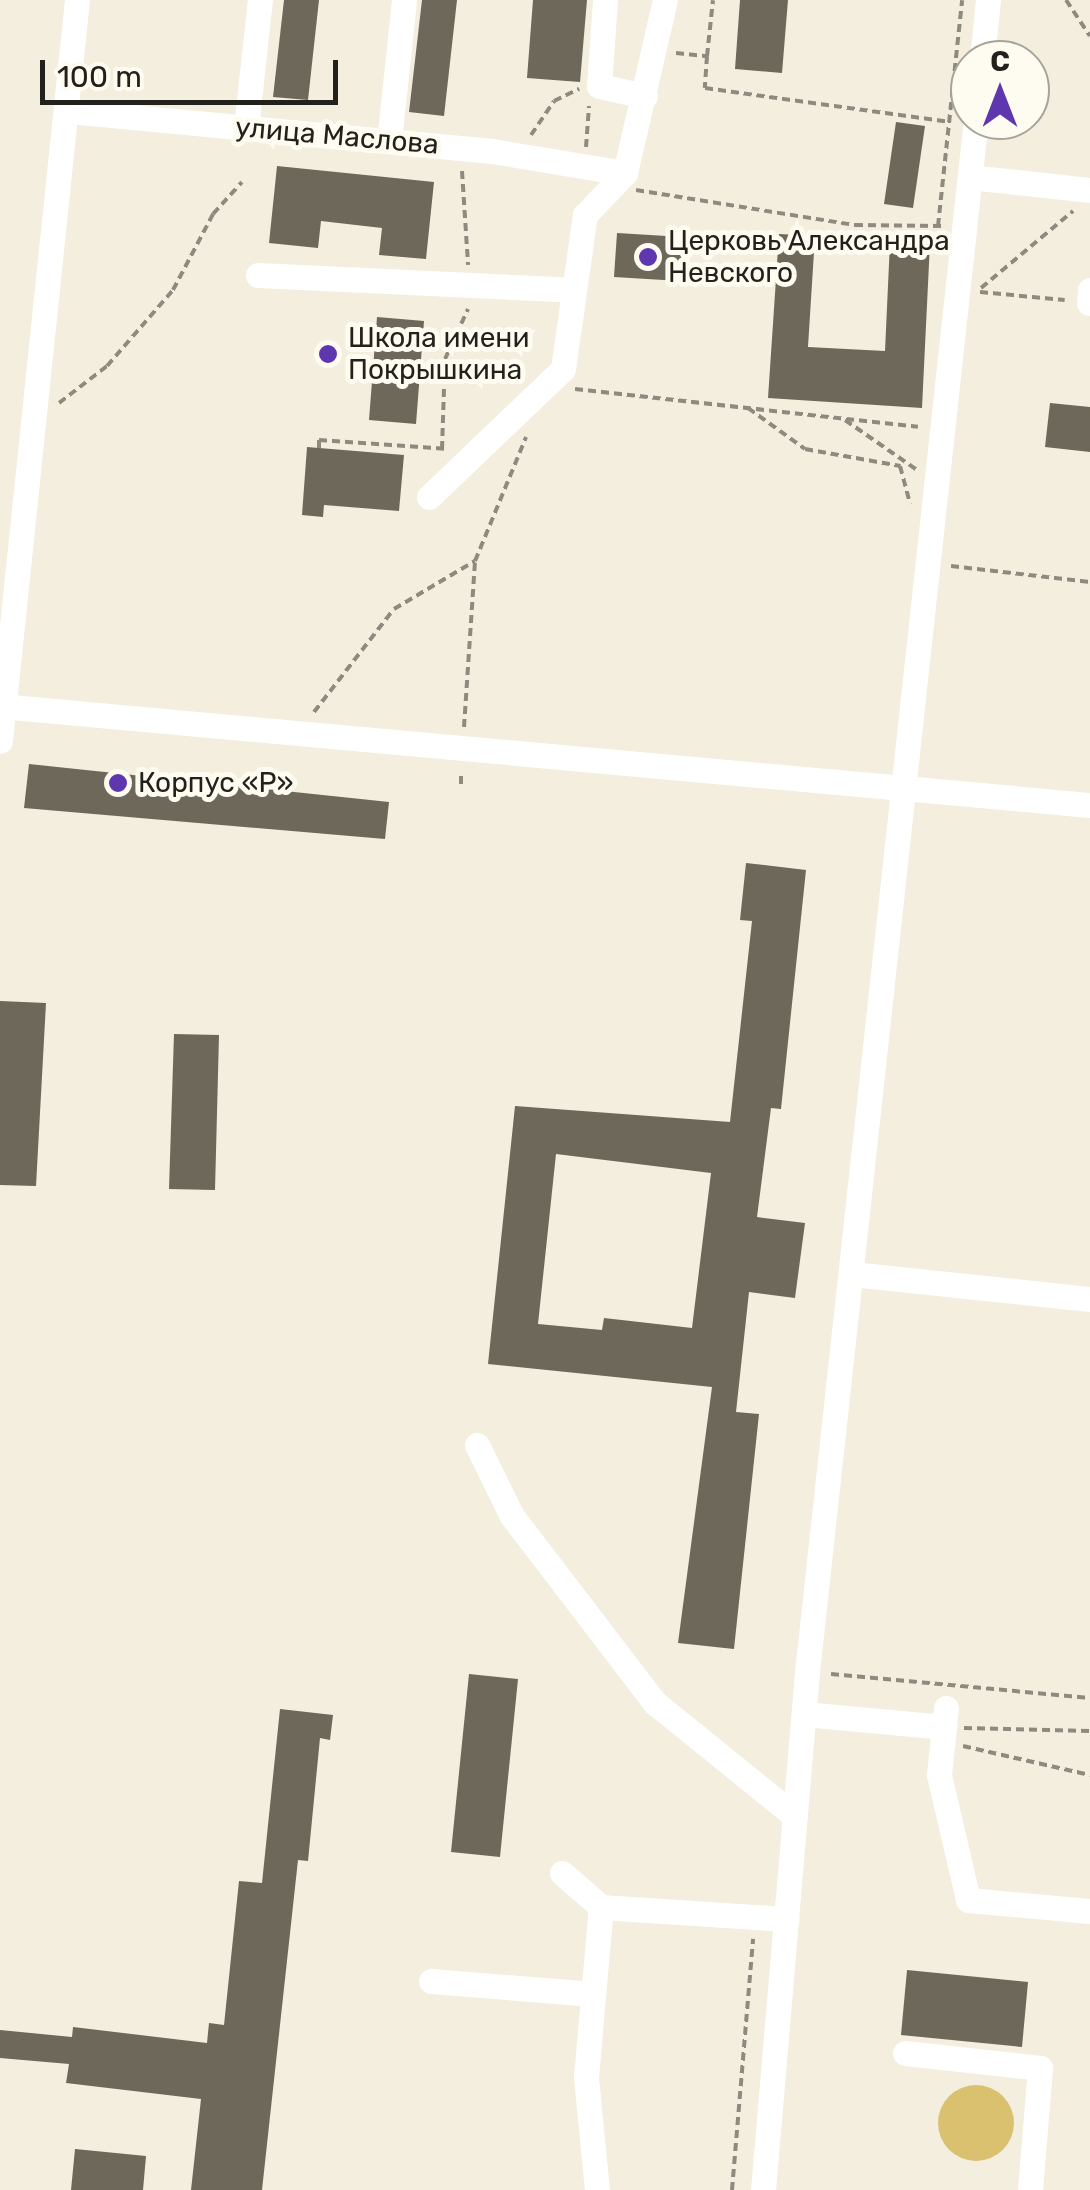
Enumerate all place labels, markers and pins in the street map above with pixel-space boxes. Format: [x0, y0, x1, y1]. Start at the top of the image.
place label: Церковь Александра Невского [668, 224, 950, 290]
marker: Церковь Александра Невского [637, 246, 659, 268]
place label: Школа имени Покрышкина [348, 321, 529, 387]
marker: Школа имени Покрышкина [317, 343, 339, 365]
place label: Корпус «Р» [138, 766, 294, 800]
marker: Корпус «Р» [107, 772, 129, 794]

